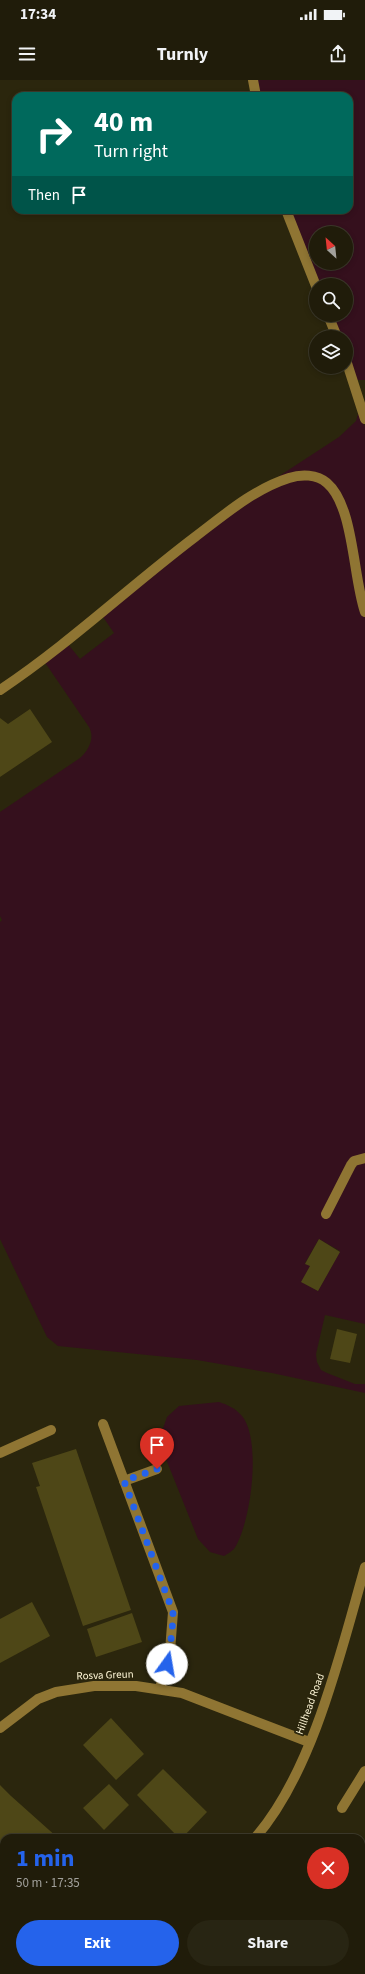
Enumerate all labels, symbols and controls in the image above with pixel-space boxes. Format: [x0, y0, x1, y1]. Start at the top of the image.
text: 17:34 [20, 4, 56, 25]
text: Turnly [157, 42, 208, 67]
icon: menu [16, 43, 38, 65]
icon: share [327, 43, 349, 65]
text: 40 m [94, 102, 153, 142]
icon: right [28, 108, 80, 160]
text: Turn right [94, 139, 168, 164]
icon: arrive [68, 184, 90, 206]
text: Then [28, 185, 60, 206]
north arrow [309, 226, 353, 270]
map controls [309, 226, 353, 374]
button: search [309, 278, 353, 322]
button: layers [309, 330, 353, 374]
pin [140, 1428, 174, 1469]
icon: arrive [146, 1434, 168, 1456]
position arrow [146, 1643, 188, 1685]
street label: Rosva Greun [76, 1667, 134, 1683]
street label: Hillhead Road [292, 1671, 328, 1737]
text: 1 min [16, 1841, 74, 1876]
button: close [307, 1847, 349, 1889]
text: 50 m · 17:35 [16, 1874, 80, 1892]
button: Exit [16, 1920, 179, 1966]
button: Share [187, 1920, 349, 1966]

